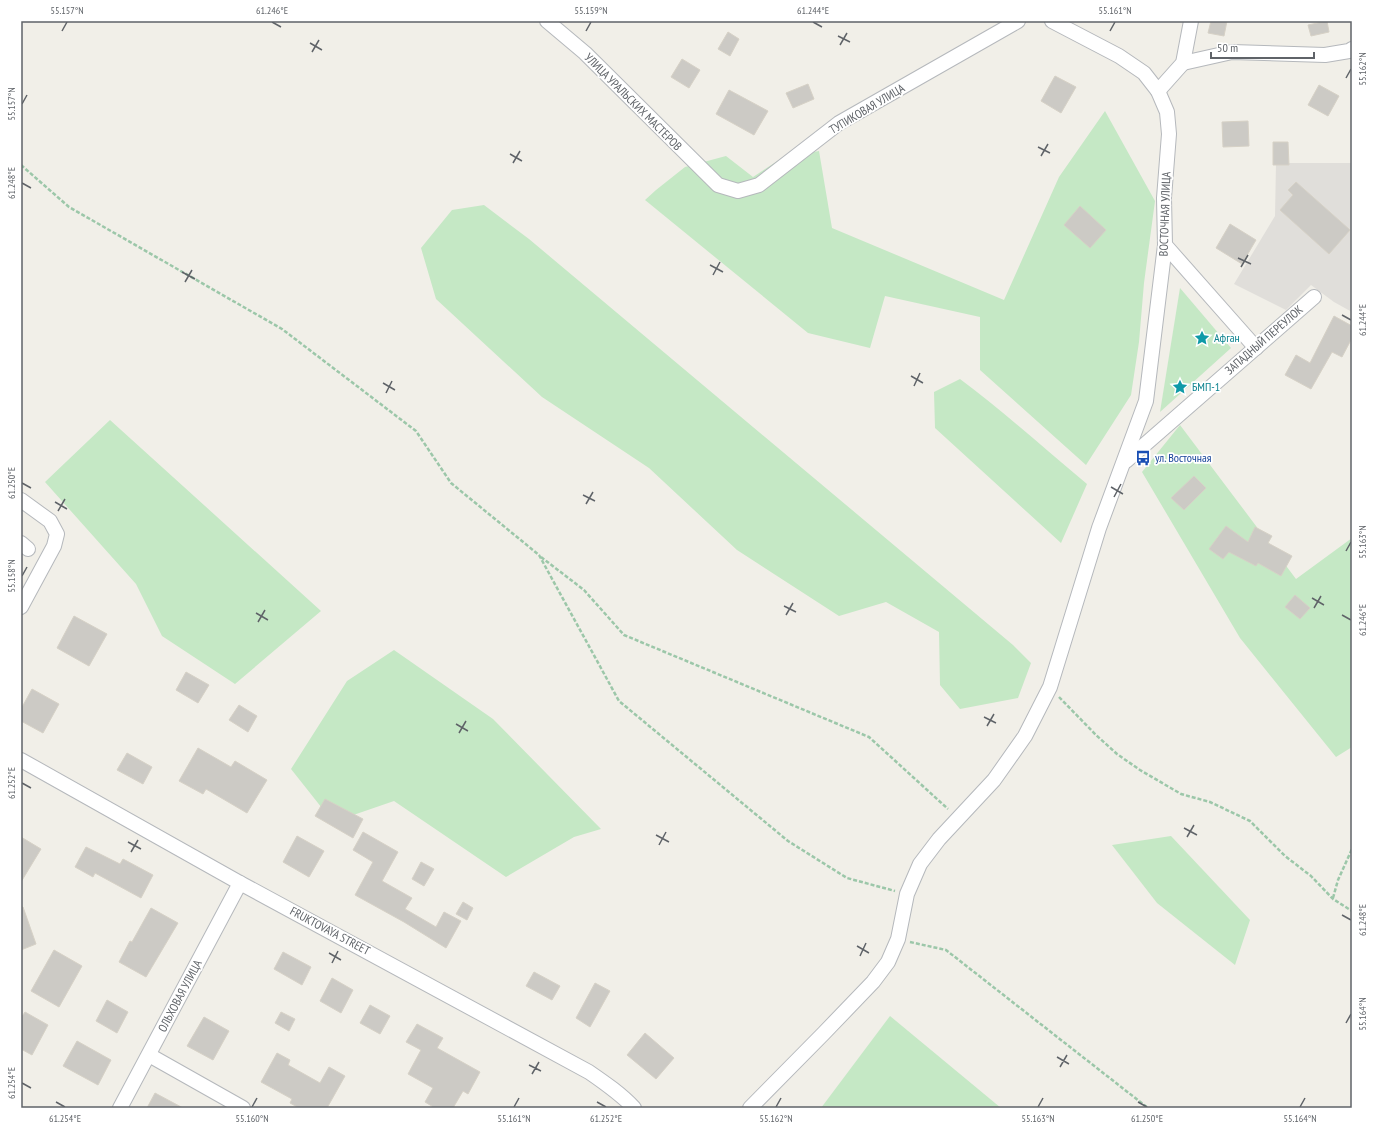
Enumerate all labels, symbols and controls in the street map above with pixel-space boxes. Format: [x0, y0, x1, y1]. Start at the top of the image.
text: 55.157°N [50, 4, 84, 17]
text: 61.246°E [256, 4, 288, 17]
text: 55.159°N [574, 4, 608, 17]
text: 61.244°E [797, 4, 829, 17]
text: 55.161°N [1098, 4, 1132, 17]
scale bar [1211, 34, 1314, 60]
text: 50 m [1217, 40, 1238, 55]
street label: УЛИЦА УРАЛЬСКИХ МАСТЕРОВ [582, 50, 685, 154]
text: 55.162°N [1356, 52, 1369, 86]
street label: ТУПИКОВАЯ УЛИЦА [826, 80, 907, 137]
text: 55.157°N [5, 87, 18, 121]
text: 61.248°E [5, 167, 18, 199]
street label: ВОСТОЧНАЯ УЛИЦА [1156, 171, 1173, 257]
street label: ЗАПАДНЫЙ ПЕРЕУЛОК [1222, 302, 1306, 377]
text: 61.244°E [1356, 304, 1369, 336]
place icon: Афган [1193, 329, 1211, 347]
place label: Афган [1214, 330, 1240, 345]
place icon: БМП-1 [1171, 378, 1189, 396]
place label: БМП-1 [1192, 379, 1220, 394]
bus stop icon: ул. Восточная [1134, 449, 1152, 467]
place label: ул. Восточная [1155, 450, 1212, 465]
text: 61.250°E [5, 467, 18, 499]
text: 55.163°N [1356, 525, 1369, 559]
text: 55.158°N [5, 559, 18, 593]
text: 61.246°E [1356, 604, 1369, 636]
text: 61.252°E [5, 767, 18, 799]
street label: FRUKTOVAYA STREET [288, 903, 373, 958]
text: 61.248°E [1356, 904, 1369, 936]
street label: ОЛЬХОВАЯ УЛИЦА [154, 957, 205, 1034]
text: 55.164°N [1356, 997, 1369, 1031]
text: 61.254°E [5, 1067, 18, 1099]
text: 61.254°E [49, 1112, 81, 1125]
text: 55.160°N [235, 1112, 269, 1125]
text: 55.161°N [497, 1112, 531, 1125]
text: 61.252°E [590, 1112, 622, 1125]
text: 55.162°N [759, 1112, 793, 1125]
text: 55.163°N [1021, 1112, 1055, 1125]
text: 61.250°E [1131, 1112, 1163, 1125]
text: 55.164°N [1283, 1112, 1317, 1125]

